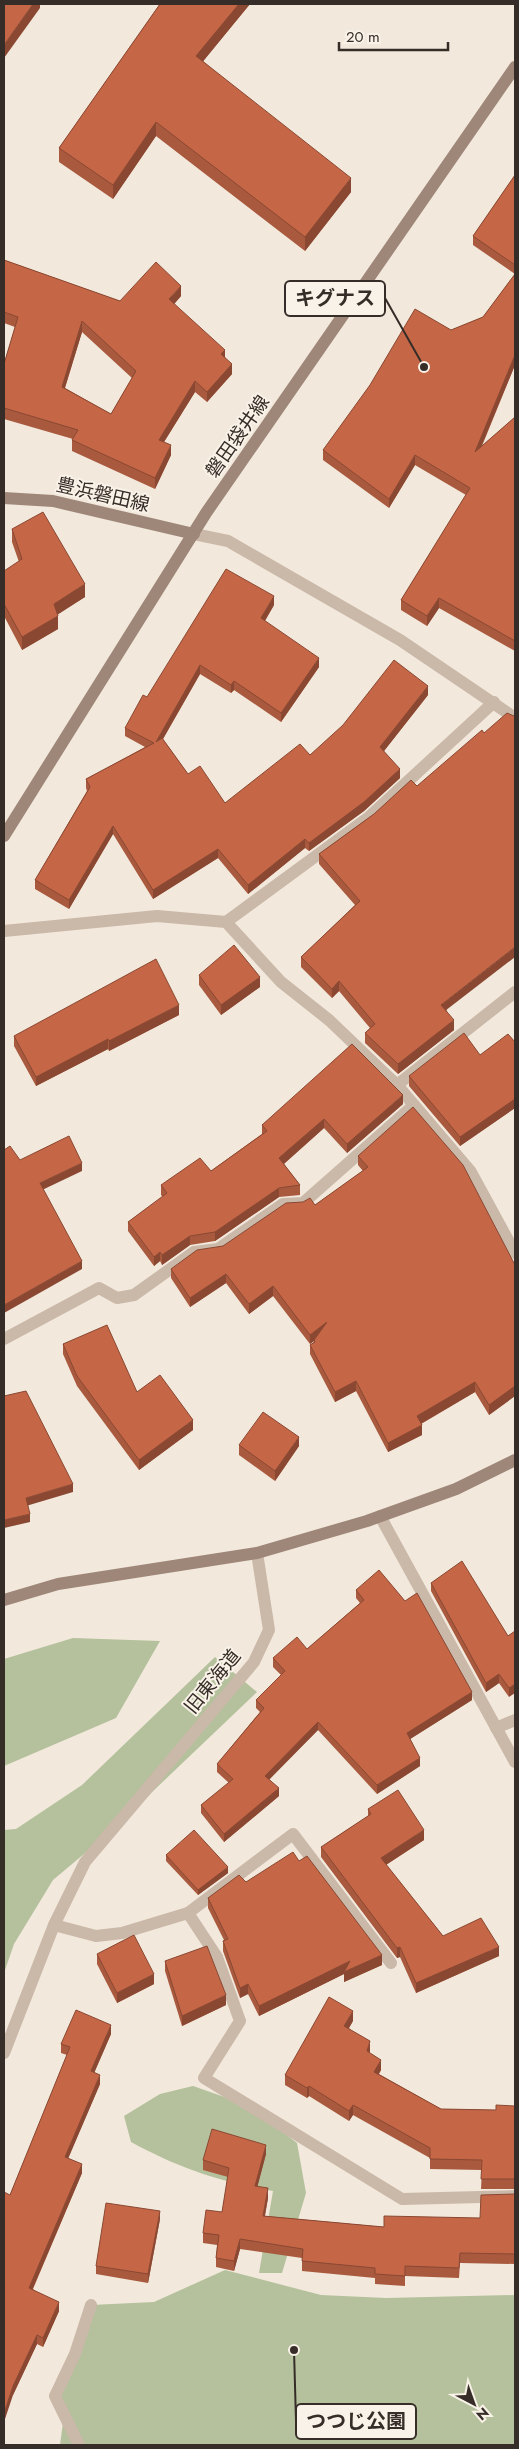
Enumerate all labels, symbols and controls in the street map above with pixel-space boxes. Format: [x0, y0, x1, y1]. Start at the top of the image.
scale bar [339, 20, 448, 52]
text: 20 m [346, 26, 380, 48]
callout: キグナス [285, 281, 385, 316]
text: キグナス [295, 284, 375, 313]
street label: 磐田袋井線 [199, 390, 276, 483]
street label: 豊浜磐田線 [54, 471, 152, 518]
street label: 旧東海道 [178, 1643, 247, 1719]
north arrow [449, 2379, 499, 2429]
text: N [472, 2403, 493, 2425]
callout: つつじ公園 [296, 2404, 416, 2439]
text: つつじ公園 [306, 2407, 406, 2436]

